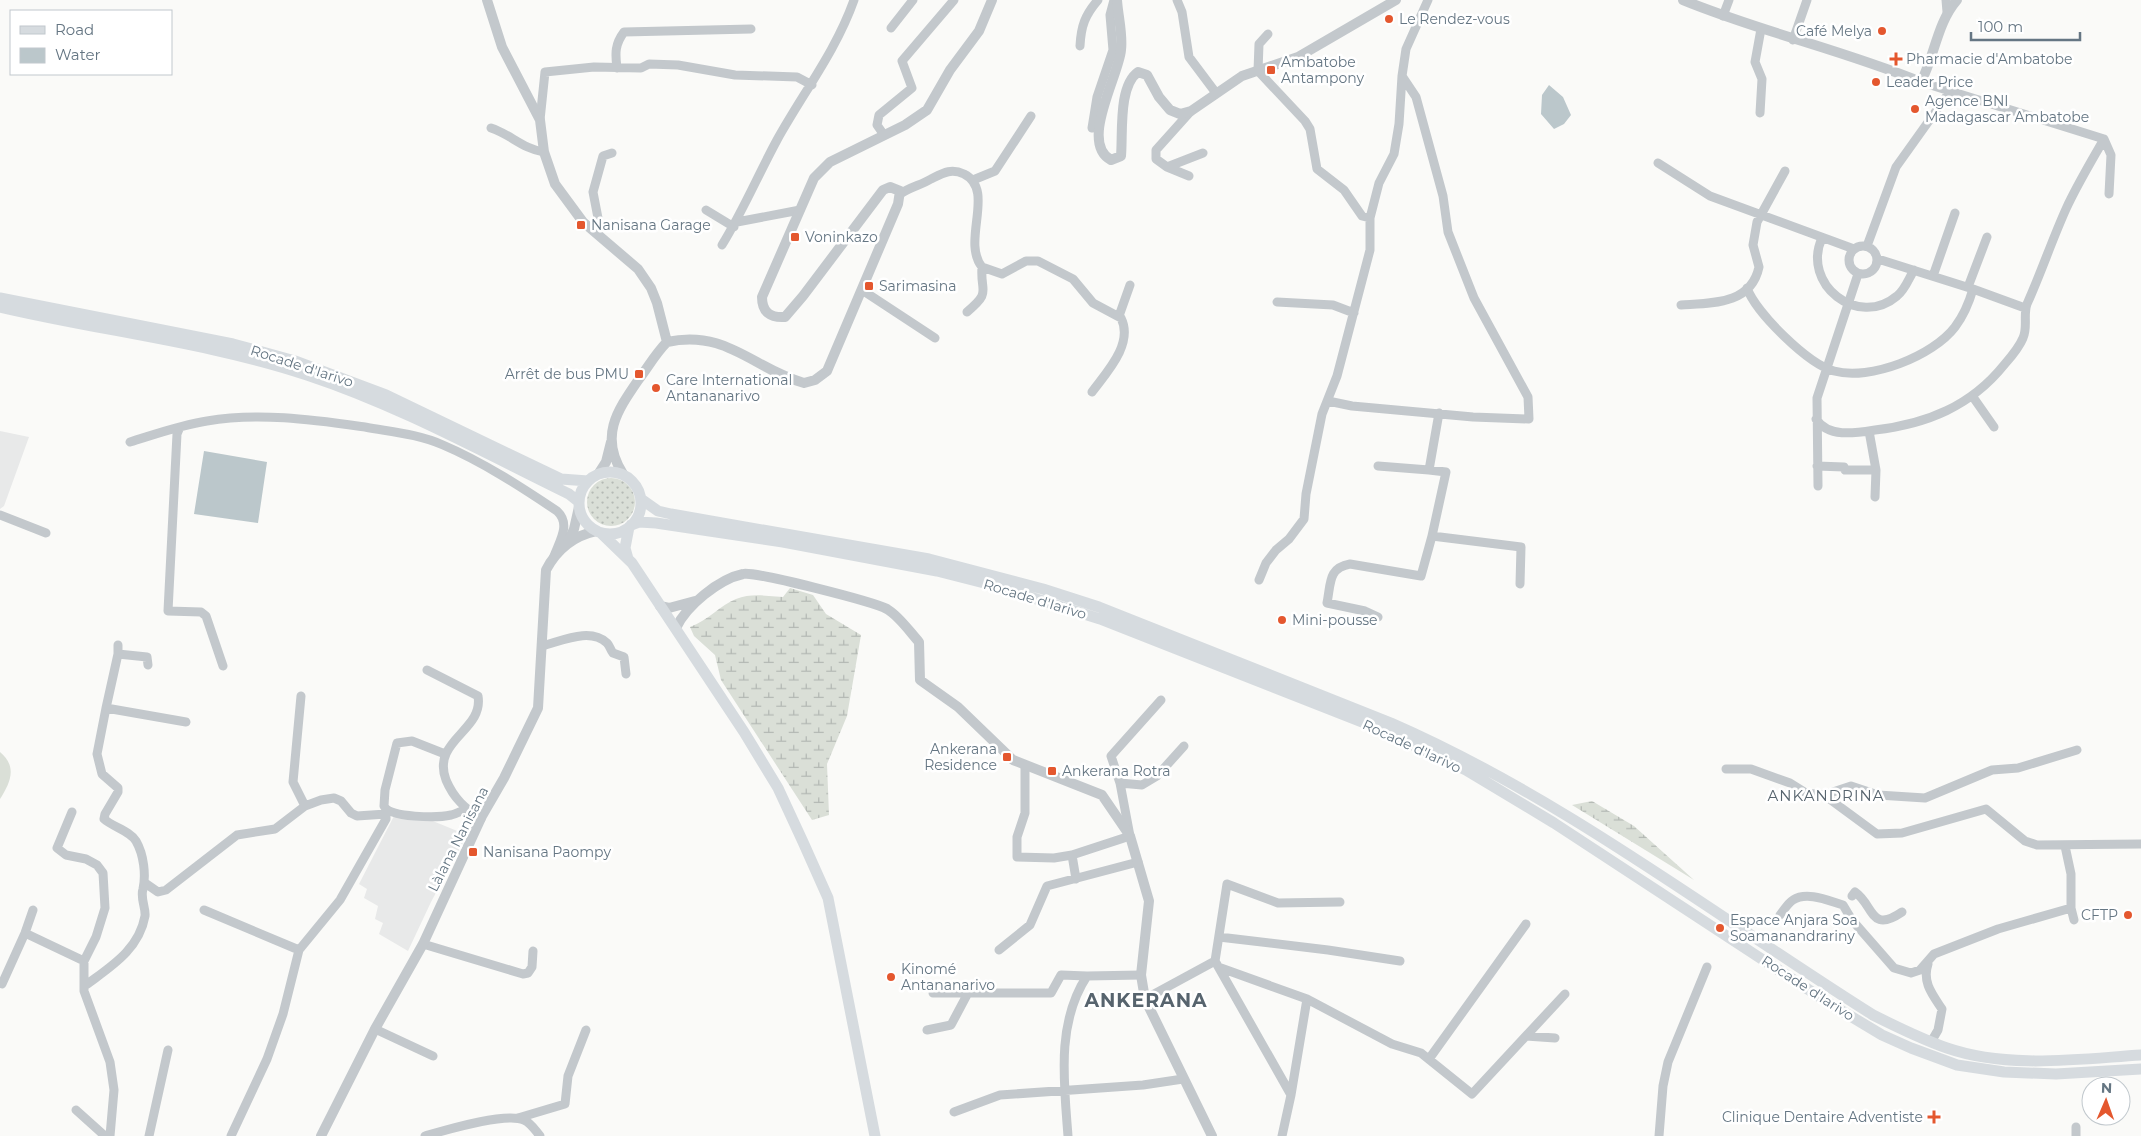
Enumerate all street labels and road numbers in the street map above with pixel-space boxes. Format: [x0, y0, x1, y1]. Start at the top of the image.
street label: Rocade d'Iarivo [248, 341, 356, 391]
street label: Rocade d'Iarivo [981, 575, 1089, 623]
street label: Rocade d'Iarivo [1360, 715, 1464, 777]
street label: Làlana Nanisana [424, 783, 492, 895]
street label: Rocade d'Iarivo [1758, 951, 1858, 1025]

